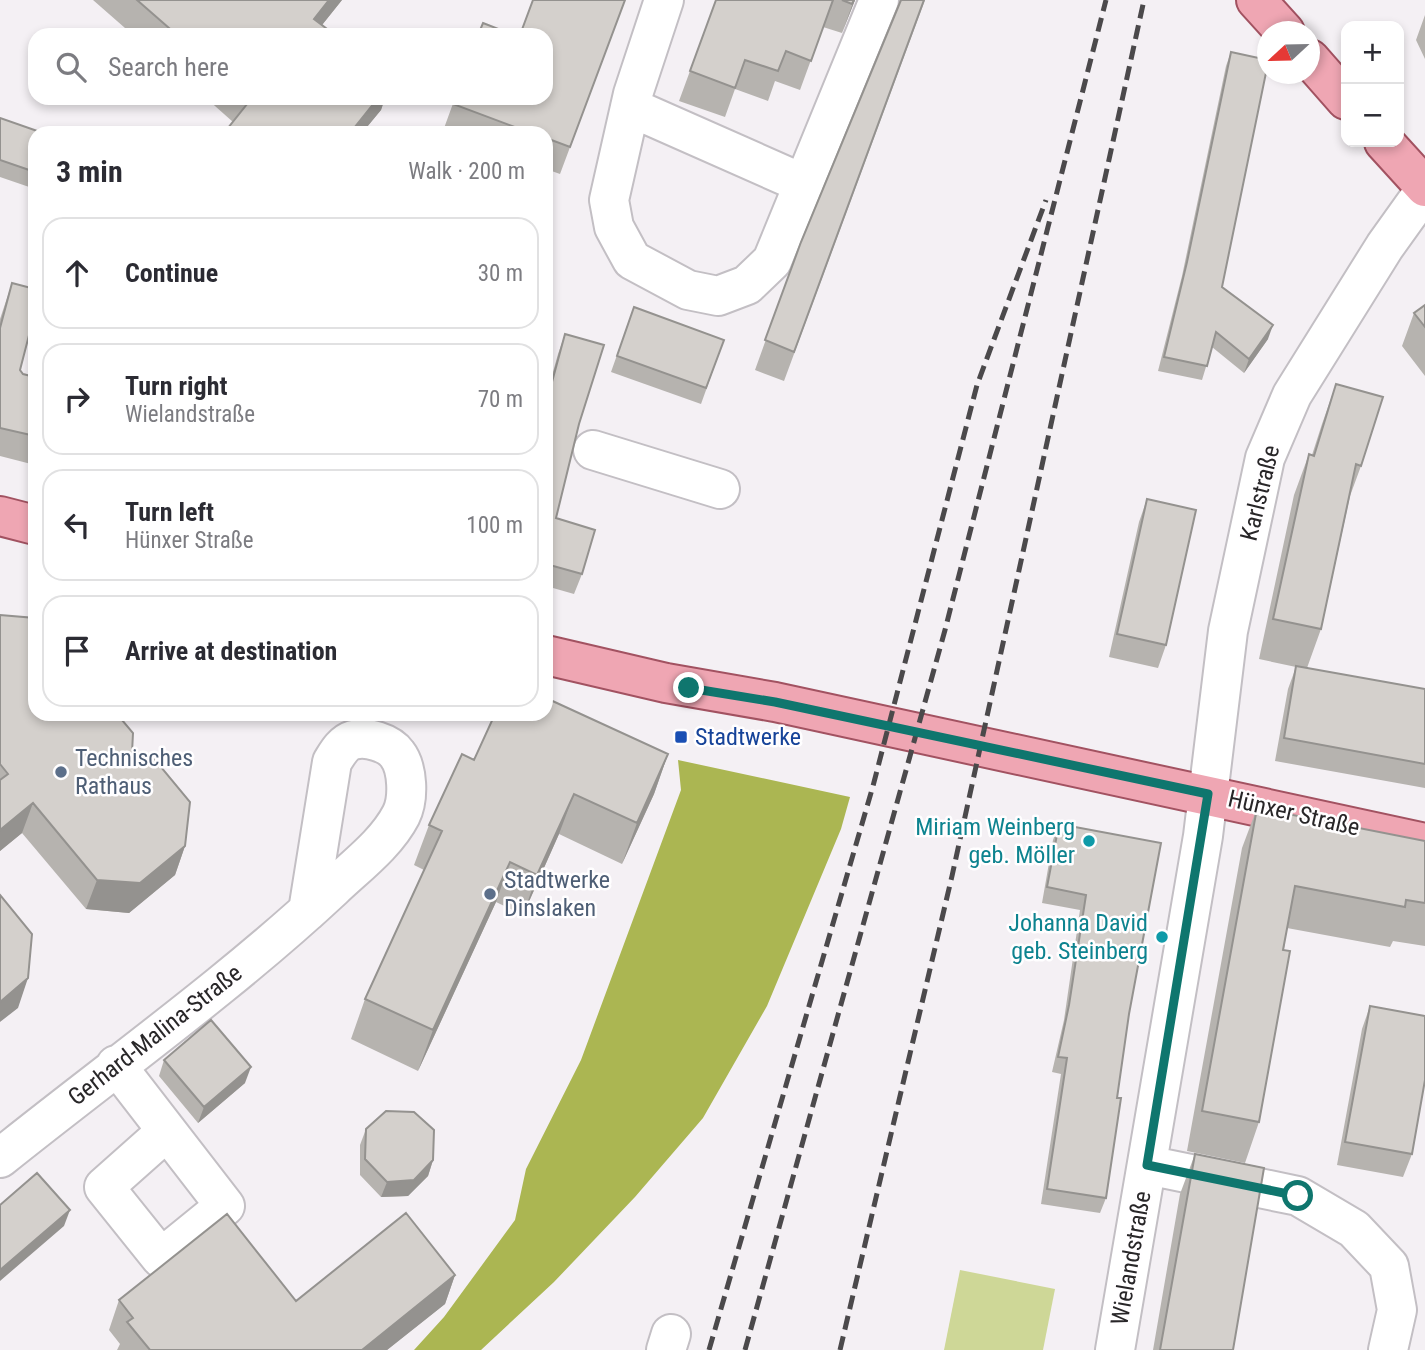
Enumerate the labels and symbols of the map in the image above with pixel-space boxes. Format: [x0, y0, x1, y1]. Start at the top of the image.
north arrow [1257, 21, 1320, 84]
street label: Karlstraße [1235, 442, 1285, 544]
route end [673, 672, 704, 703]
place label: Stadtwerke [695, 723, 801, 751]
marker: Stadtwerke [673, 729, 689, 745]
place label: Technisches Rathaus [75, 744, 193, 800]
marker: Technisches Rathaus [53, 764, 69, 780]
street label: Hünxer Straße [1225, 784, 1363, 842]
place label: Miriam Weinberg geb. Möller [915, 813, 1075, 869]
marker: Miriam Weinberg geb. Möller [1081, 833, 1097, 849]
place label: Stadtwerke Dinslaken [504, 866, 610, 922]
marker: Stadtwerke Dinslaken [482, 886, 498, 902]
place label: Johanna David geb. Steinberg [1008, 909, 1148, 965]
marker: Johanna David geb. Steinberg [1154, 929, 1170, 945]
street label: Gerhard-Malina-Straße [63, 959, 247, 1111]
route start [1282, 1180, 1313, 1211]
street label: Wielandstraße [1105, 1189, 1157, 1327]

